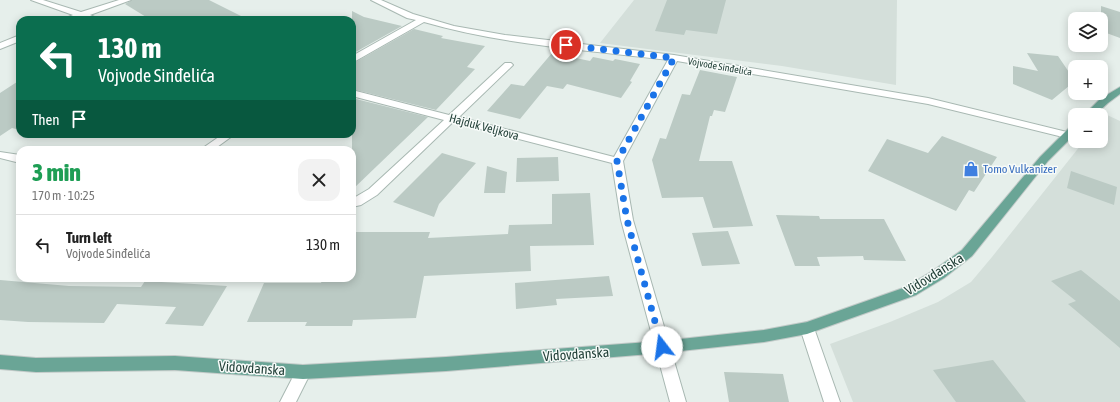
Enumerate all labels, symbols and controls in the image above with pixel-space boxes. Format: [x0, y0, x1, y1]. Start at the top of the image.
map controls [1068, 12, 1108, 148]
button: layers [1068, 12, 1108, 52]
pin [549, 28, 583, 62]
icon: left [32, 32, 84, 84]
text: 130 m [98, 32, 161, 64]
icon: arrive [555, 34, 577, 56]
street label: Vojvode Sinđelića [687, 55, 753, 78]
button: + [1068, 60, 1108, 100]
text: Vojvode Sinđelića [98, 65, 215, 86]
icon: arrive [68, 108, 90, 130]
button: − [1068, 108, 1108, 148]
text: Then [32, 111, 60, 128]
street label: Hajduk Veljkova [448, 111, 520, 143]
text: 3 min [32, 159, 81, 186]
button: close [298, 159, 340, 201]
shop icon: Tomo Vulkanizer [962, 160, 980, 178]
place label: Tomo Vulkanizer [983, 162, 1057, 176]
text: 170 m · 10:25 [32, 188, 95, 203]
text: Turn left [66, 229, 112, 246]
icon: left [32, 234, 54, 256]
text: 130 m [306, 236, 340, 253]
text: Vojvode Sinđelića [66, 246, 150, 261]
street label: Vidovdanska [902, 250, 966, 298]
position arrow [641, 326, 683, 368]
street label: Vidovdanska [542, 344, 610, 364]
street label: Vidovdanska [218, 358, 286, 378]

